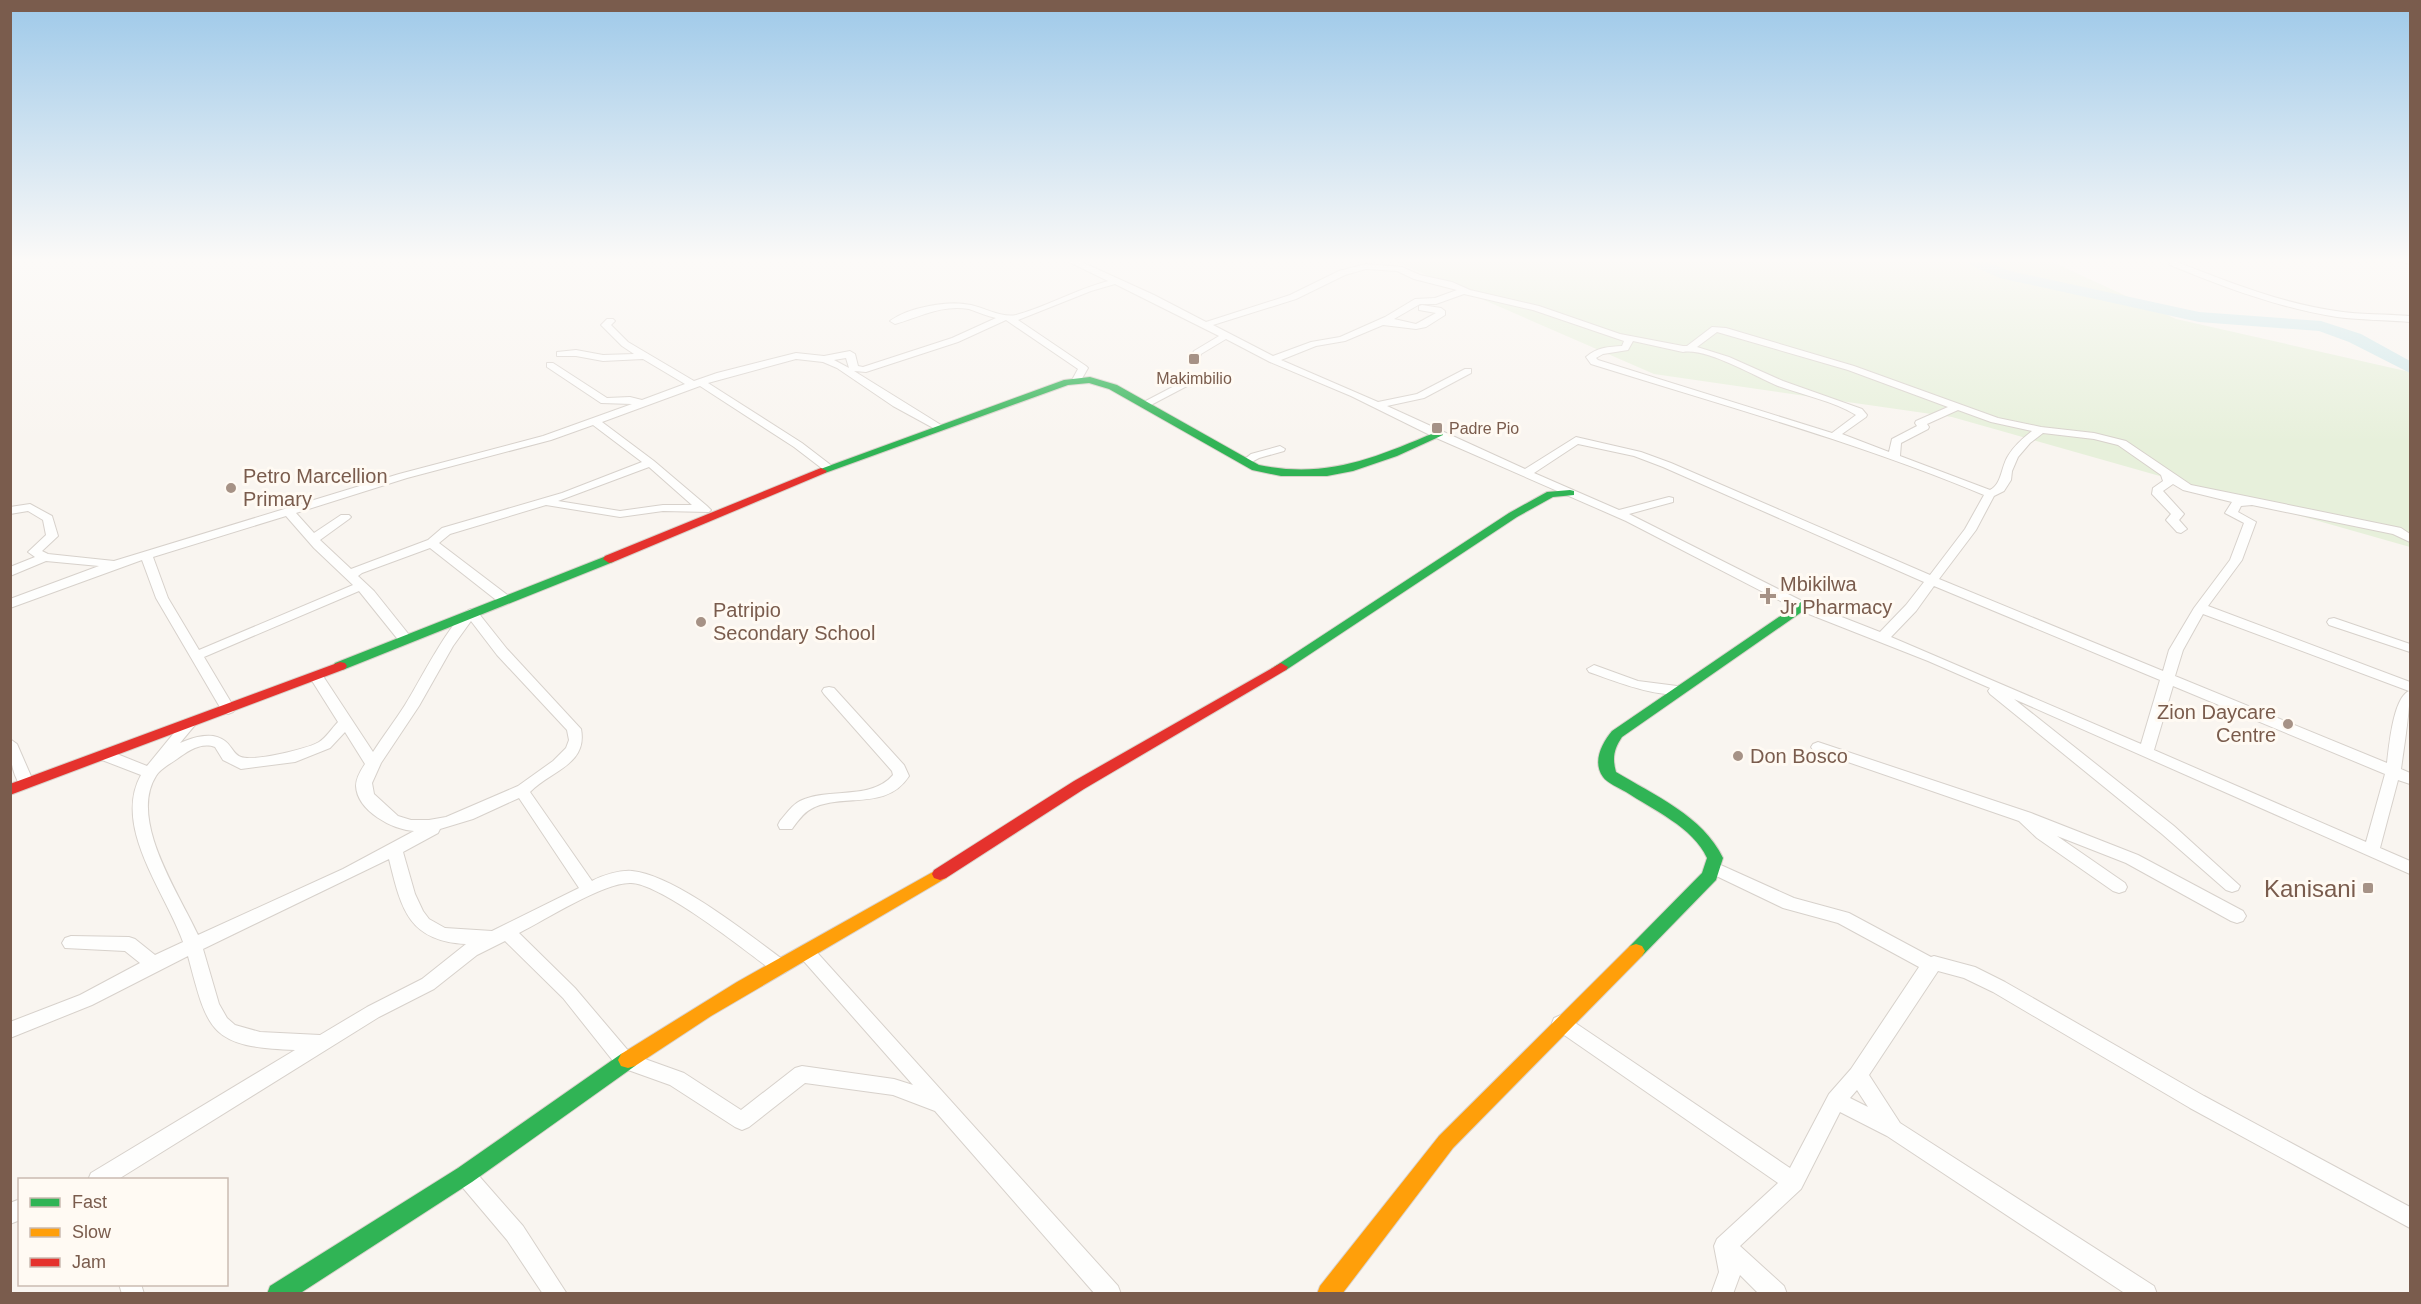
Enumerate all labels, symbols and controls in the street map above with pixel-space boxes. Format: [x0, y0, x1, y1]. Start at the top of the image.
marker: Makimbilio [1187, 352, 1201, 366]
place label: Makimbilio [1156, 370, 1232, 387]
place label: Padre Pio [1449, 420, 1519, 437]
marker: Padre Pio [1430, 421, 1444, 435]
place label: Petro Marcellion Primary [243, 465, 388, 510]
marker: Petro Marcellion Primary [224, 481, 238, 495]
place label: Mbikilwa Jr Pharmacy [1780, 573, 1892, 618]
marker: Mbikilwa Jr Pharmacy [1761, 589, 1775, 603]
place label: Patripio Secondary School [713, 599, 875, 644]
marker: Patripio Secondary School [694, 615, 708, 629]
place label: Zion Daycare Centre [2157, 701, 2276, 746]
marker: Zion Daycare Centre [2281, 717, 2295, 731]
place label: Don Bosco [1750, 745, 1848, 767]
marker: Don Bosco [1731, 749, 1745, 763]
place label: Kanisani [2264, 875, 2356, 902]
marker: Kanisani [2361, 881, 2375, 895]
legend [18, 1178, 228, 1286]
text: Fast [72, 1192, 107, 1212]
text: Slow [72, 1222, 112, 1242]
text: Jam [72, 1252, 106, 1272]

